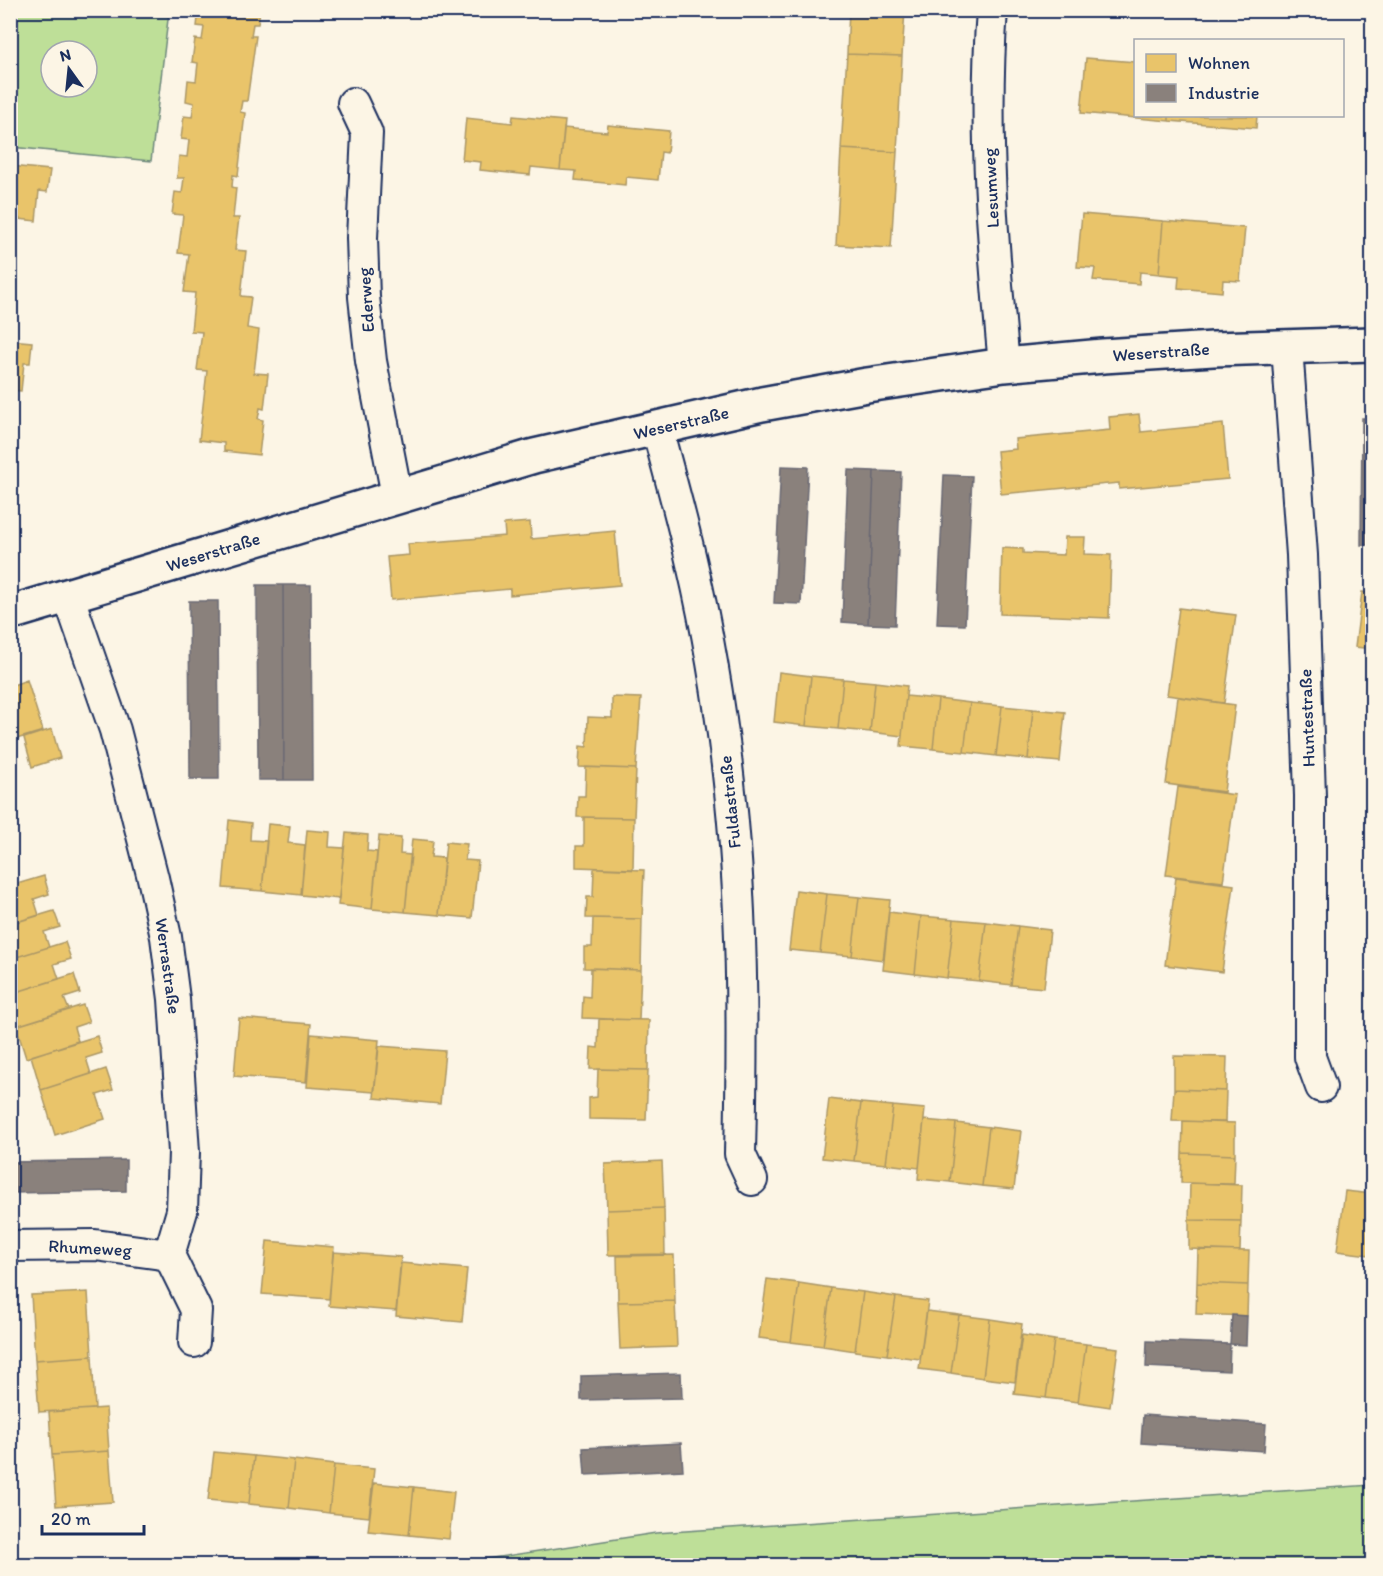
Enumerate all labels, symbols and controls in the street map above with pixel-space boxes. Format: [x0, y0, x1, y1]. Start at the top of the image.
north arrow [39, 39, 99, 99]
legend [1134, 39, 1344, 117]
text: N [58, 44, 73, 66]
text: Wohnen [1188, 52, 1250, 74]
text: Industrie [1188, 82, 1259, 104]
street label: Lesumweg [978, 147, 1004, 229]
street label: Ederweg [353, 266, 379, 333]
street label: Weserstraße [1112, 338, 1210, 366]
street label: Weserstraße [631, 401, 731, 445]
street label: Weserstraße [163, 527, 263, 577]
street label: Huntestraße [1294, 668, 1320, 768]
street label: Fuldastraße [714, 754, 746, 850]
street label: Werrastraße [150, 917, 186, 1015]
street label: Rhumeweg [48, 1235, 133, 1261]
scale bar [42, 1498, 144, 1536]
text: 20 m [51, 1508, 91, 1530]

